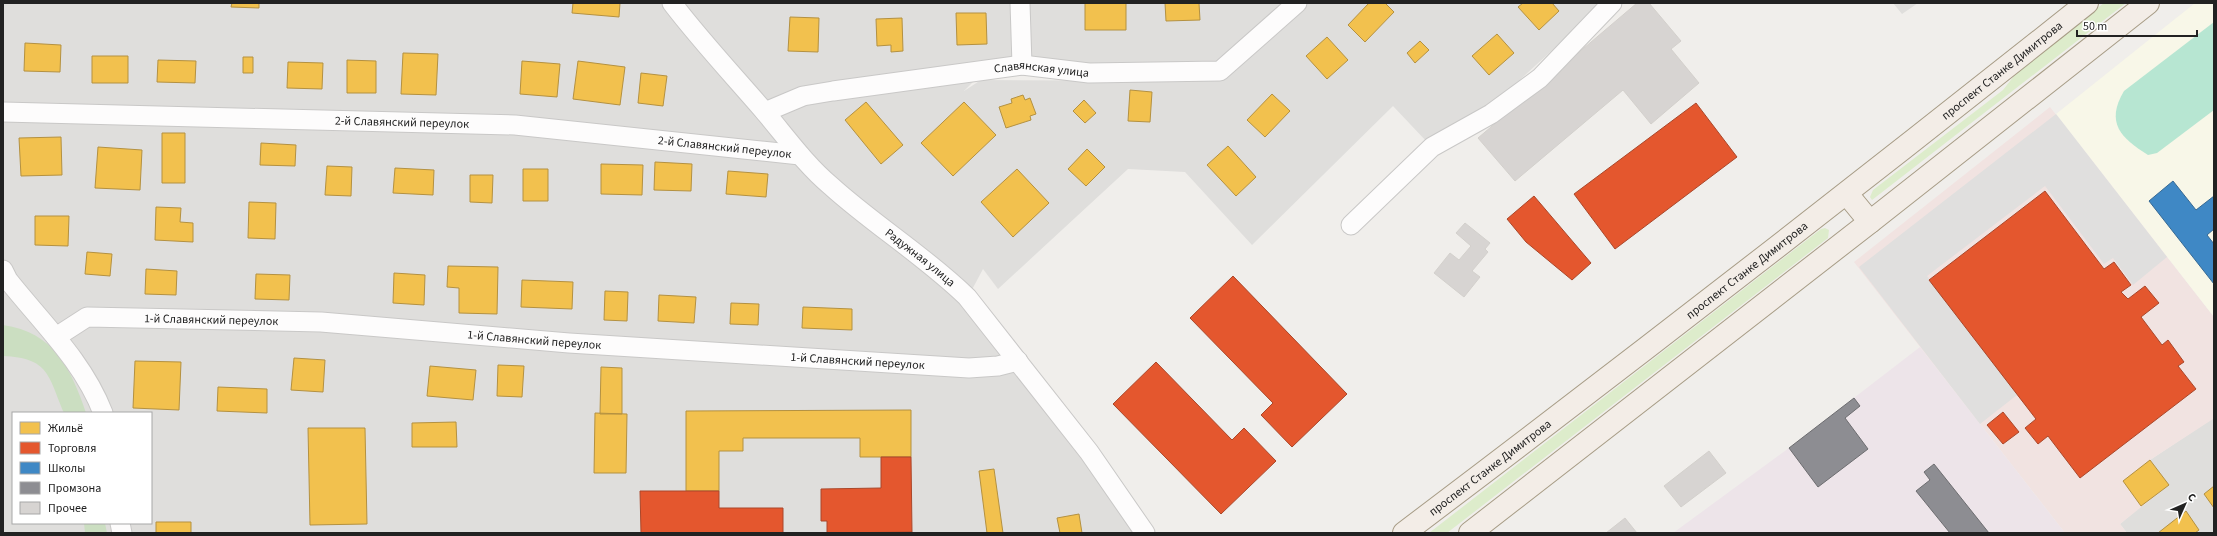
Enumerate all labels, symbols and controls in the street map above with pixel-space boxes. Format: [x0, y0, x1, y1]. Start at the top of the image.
scale bar [2077, 12, 2197, 38]
street label: проспект Станке Димитрова [1938, 17, 2066, 124]
text: 50 m [2083, 18, 2107, 35]
street label: Славянская улица [993, 56, 1090, 81]
street label: 2-й Славянский переулок [335, 112, 469, 132]
street label: 2-й Славянский переулок [657, 132, 792, 163]
street label: проспект Станке Димитрова [1682, 218, 1811, 323]
street label: Радужная улица [882, 224, 959, 291]
street label: 1-й Славянский переулок [144, 310, 278, 330]
street label: 1-й Славянский переулок [467, 326, 602, 354]
street label: 1-й Славянский переулок [790, 348, 925, 374]
legend [12, 412, 152, 524]
street label: проспект Станке Димитрова [1425, 415, 1555, 520]
text: Жильё [48, 420, 83, 437]
text: Торговля [48, 440, 96, 457]
text: Школы [48, 460, 85, 477]
text: Промзона [48, 480, 101, 497]
north arrow [2165, 484, 2205, 524]
text: С [2184, 490, 2200, 505]
text: Прочее [48, 500, 87, 517]

